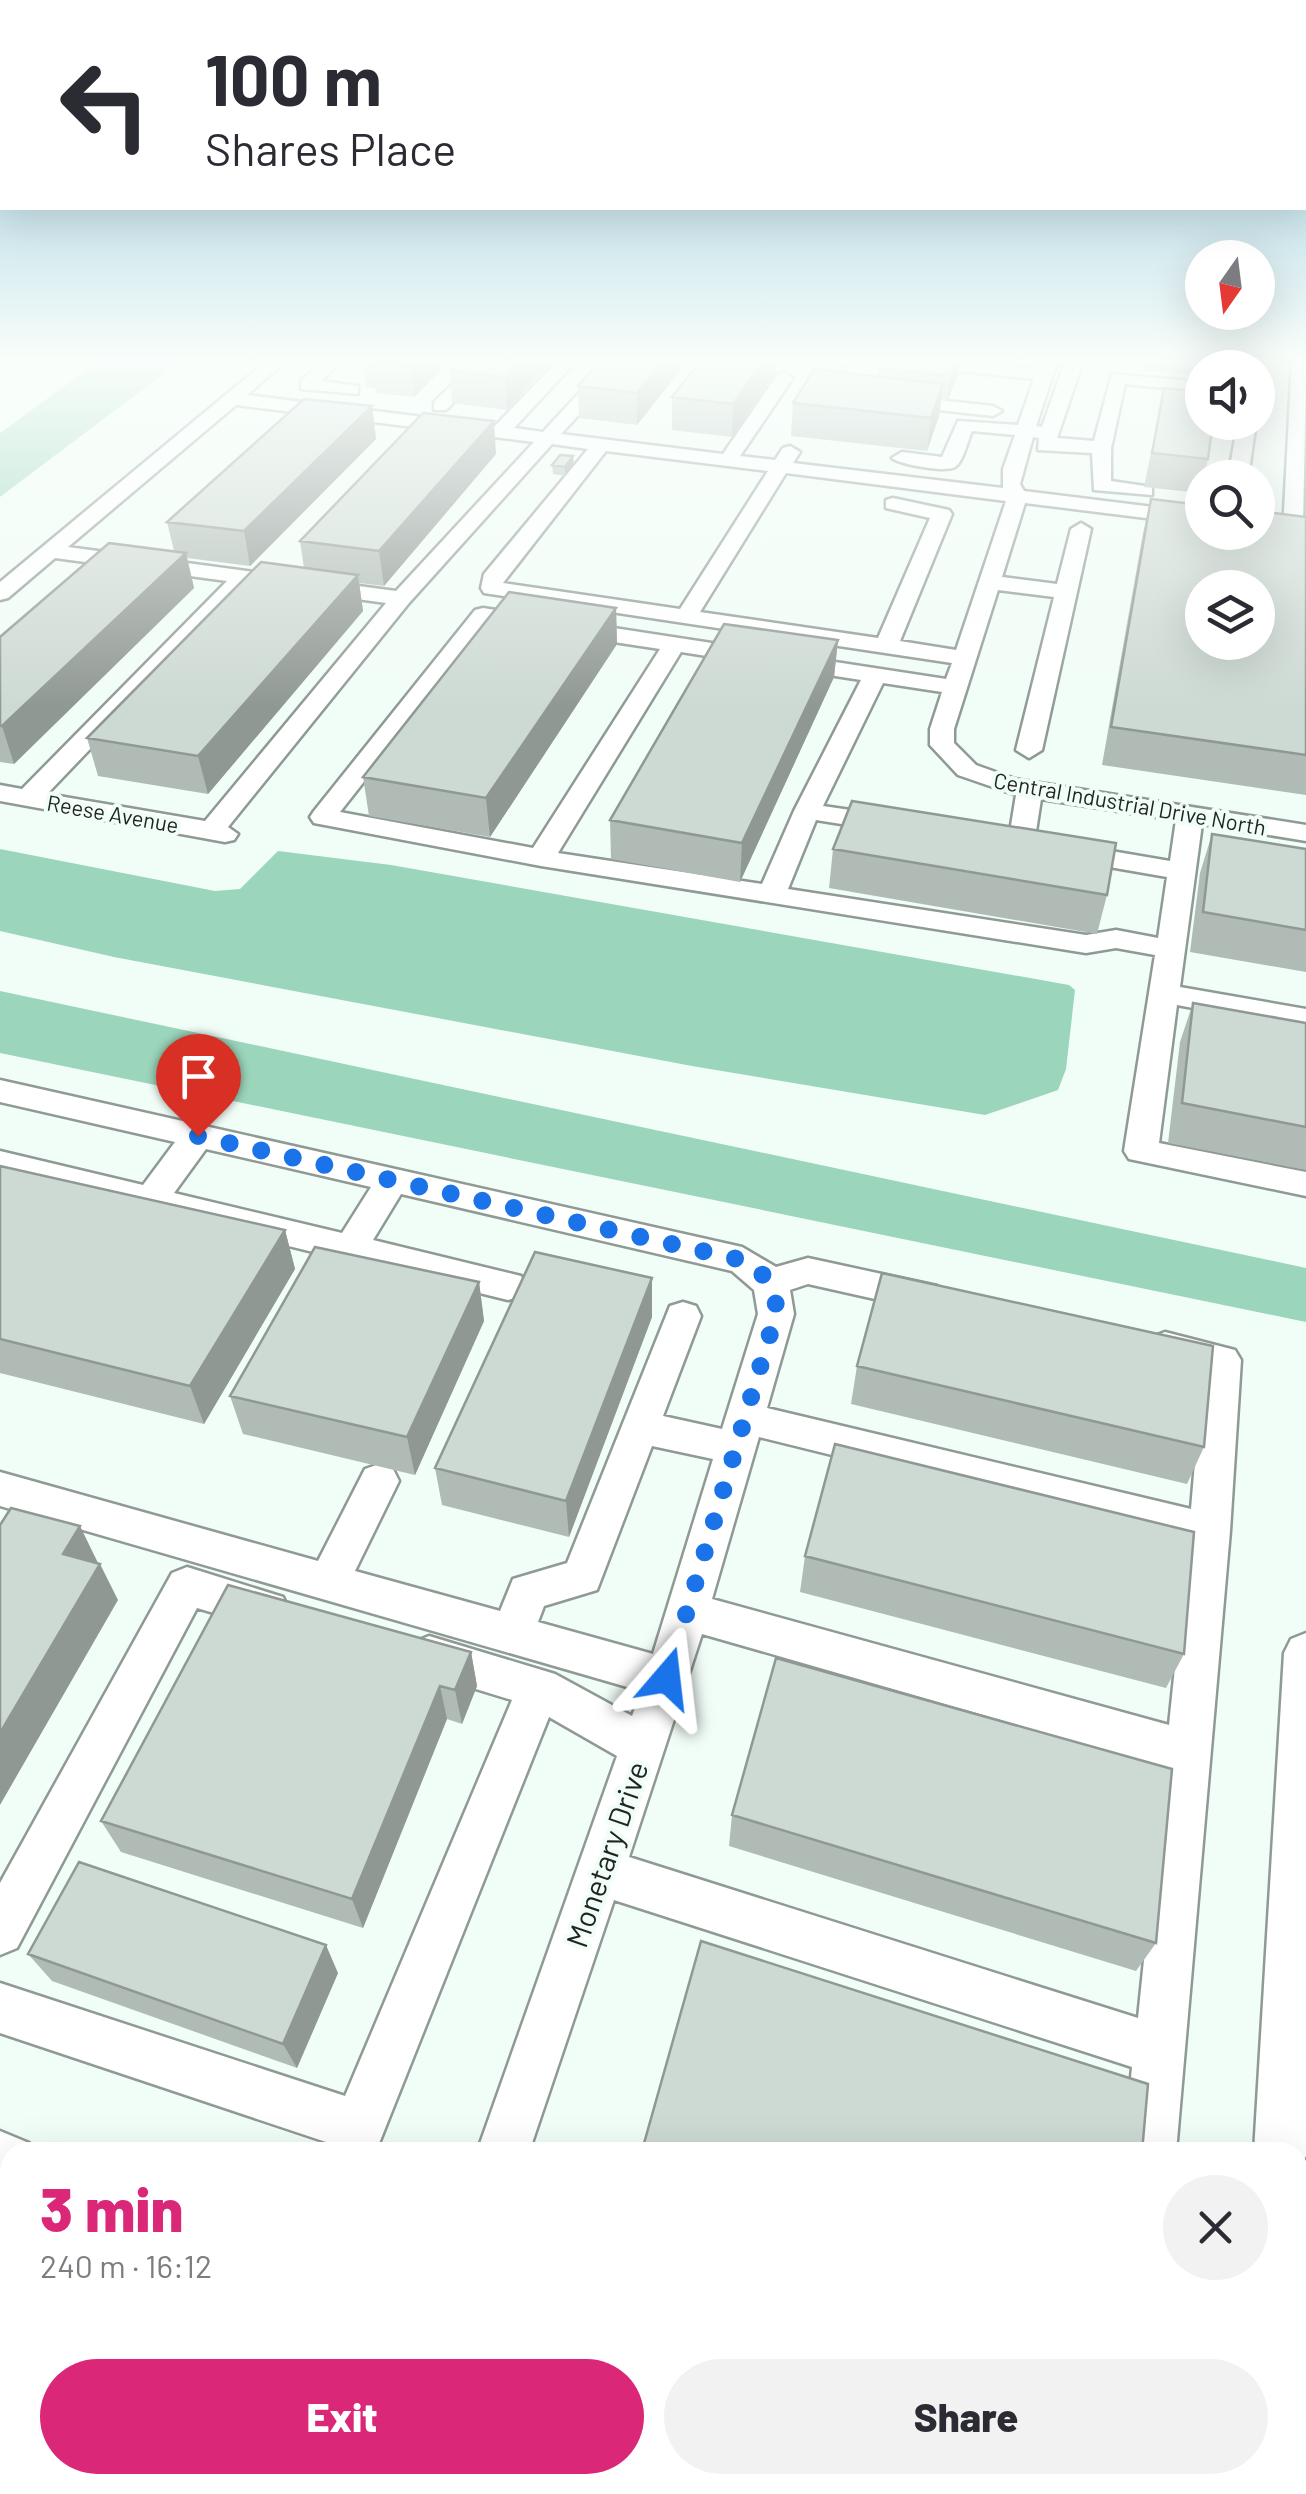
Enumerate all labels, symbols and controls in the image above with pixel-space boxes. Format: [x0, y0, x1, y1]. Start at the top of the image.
text: 100 m [205, 36, 382, 120]
icon: left [40, 40, 170, 170]
text: Shares Place [205, 121, 456, 175]
north arrow [1185, 240, 1275, 330]
map controls [1185, 240, 1275, 660]
button: sound [1185, 350, 1275, 440]
button: search [1185, 460, 1275, 550]
button: layers [1185, 570, 1275, 660]
street label: Central Industrial Drive North [992, 766, 1268, 840]
street label: Reese Avenue [45, 789, 181, 837]
pin [156, 1034, 241, 1137]
icon: arrive [171, 1049, 226, 1104]
position arrow [615, 1626, 719, 1730]
street label: Monetary Drive [557, 1756, 655, 1952]
text: 3 min [40, 2172, 184, 2244]
button: close [1163, 2175, 1268, 2280]
text: 240 m · 16:12 [40, 2246, 212, 2284]
button: Exit [40, 2359, 644, 2474]
button: Share [664, 2359, 1268, 2474]

